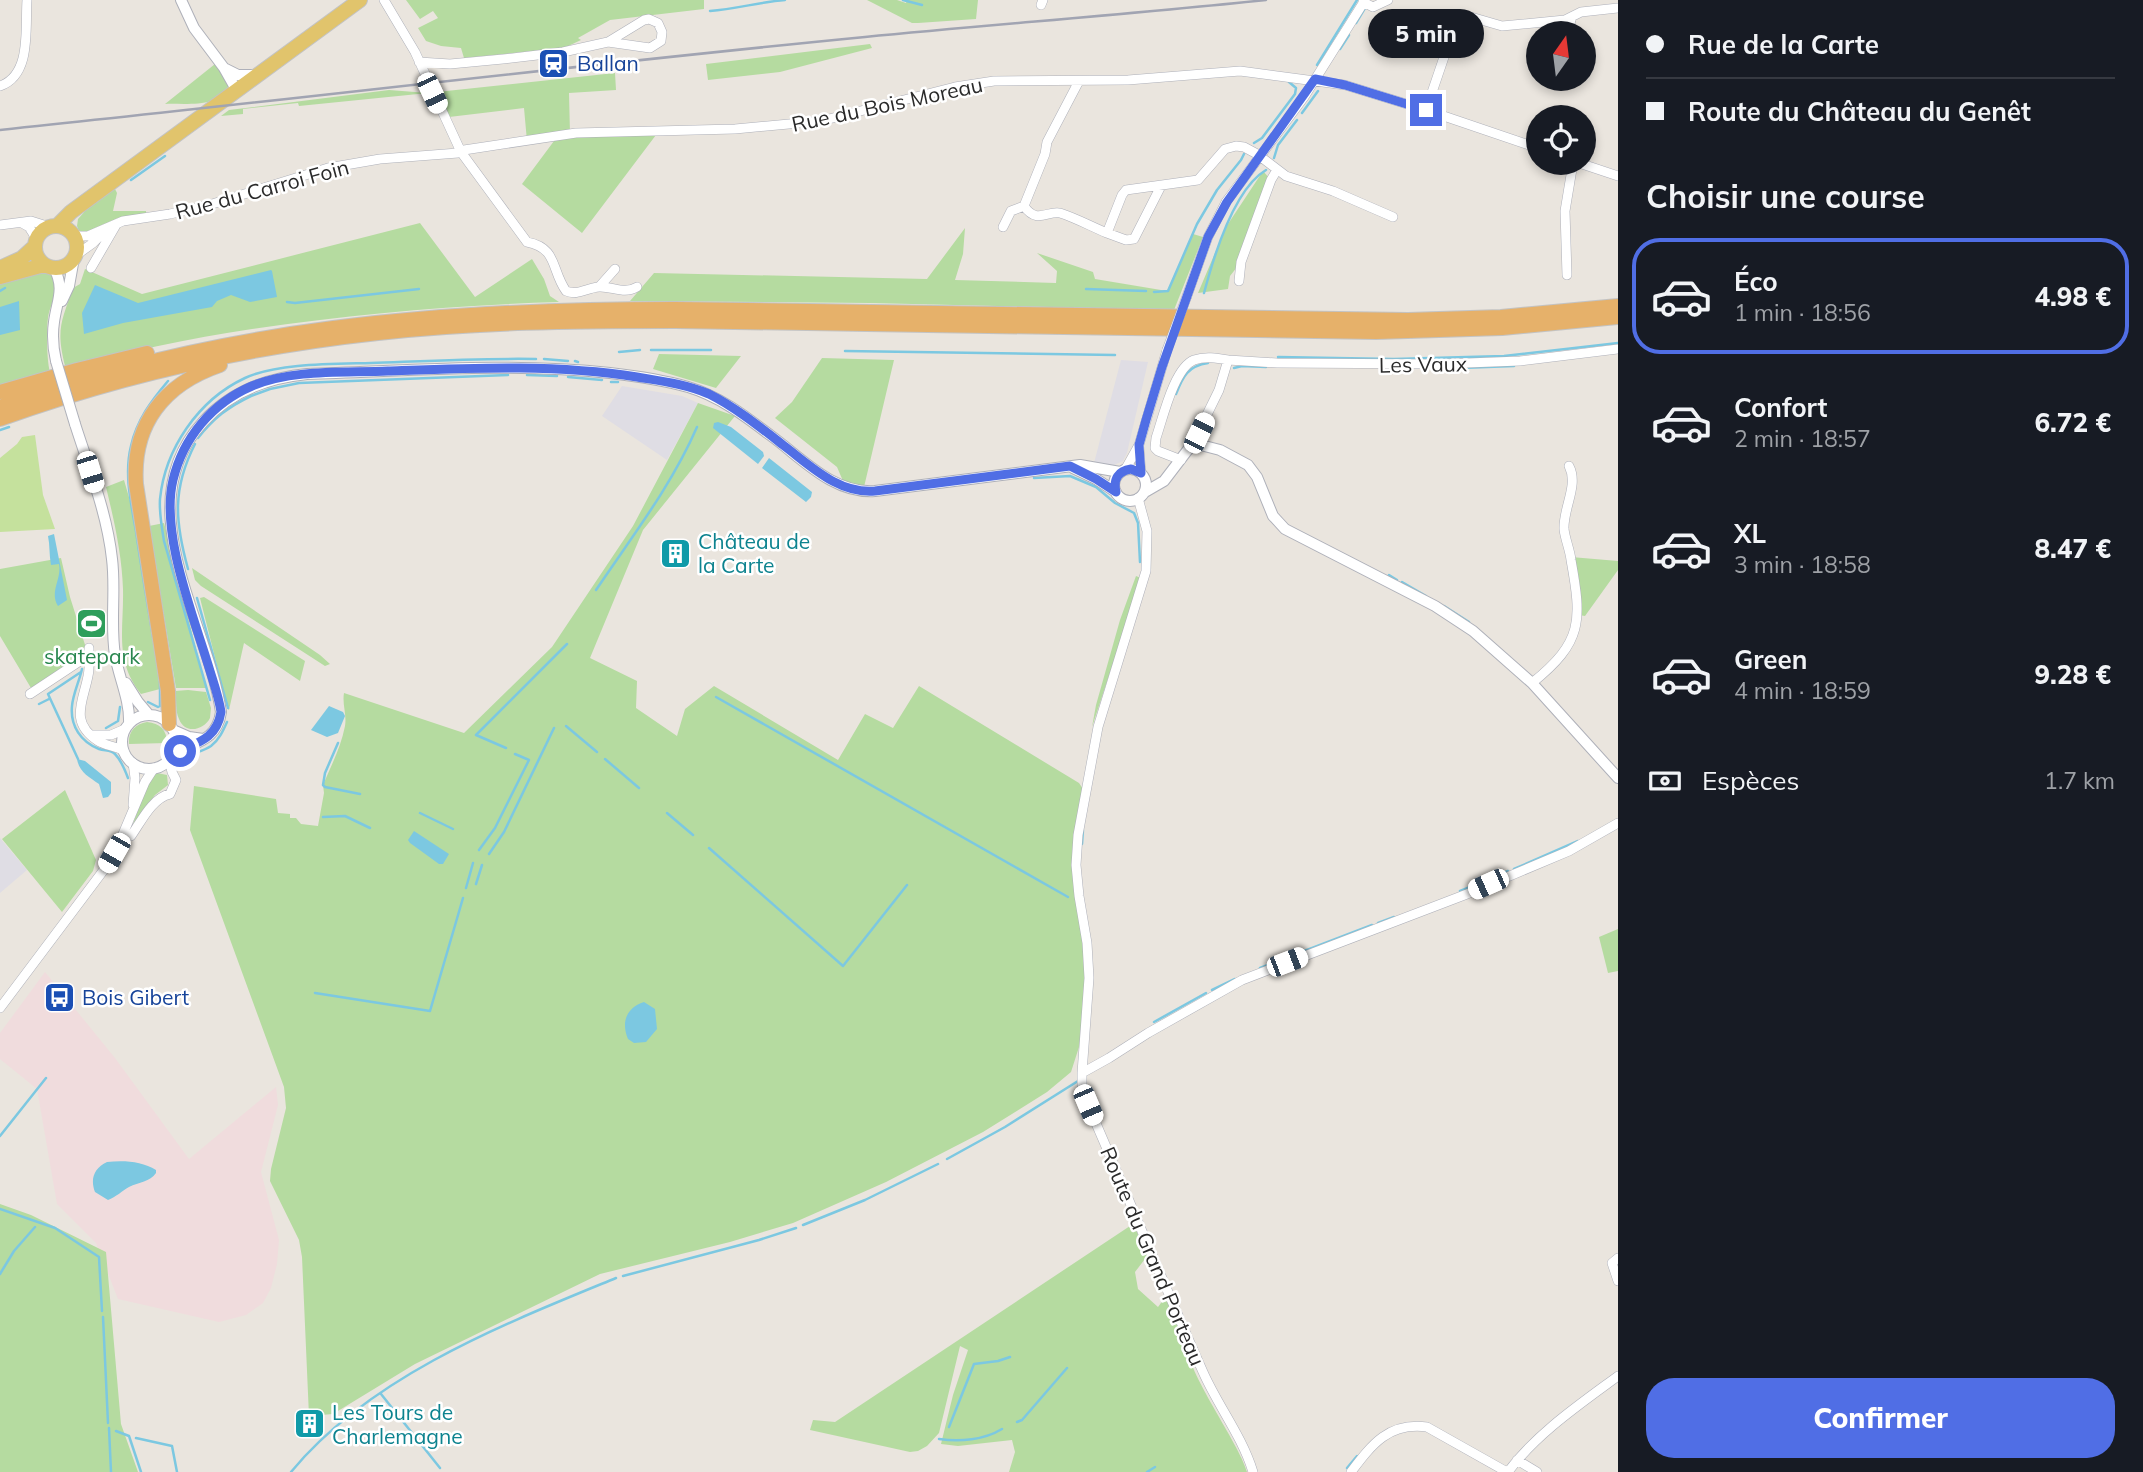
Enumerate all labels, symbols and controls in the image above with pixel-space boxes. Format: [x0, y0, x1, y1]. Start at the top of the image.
callout: 5 min [1368, 8, 1484, 57]
text: 5 min [1395, 19, 1457, 48]
north arrow [1526, 21, 1596, 91]
map controls [1526, 21, 1596, 175]
text: Rue de la Carte [1688, 28, 1879, 61]
station icon: Ballan [537, 46, 571, 80]
place label: Ballan [577, 50, 639, 76]
car [414, 70, 451, 116]
street label: Rue du Bois Moreau [789, 71, 985, 137]
route end [1410, 94, 1442, 126]
text: Route du Château du Genêt [1688, 95, 2031, 128]
button: locate [1526, 105, 1596, 175]
street label: Rue du Carroi Foin [172, 153, 352, 225]
text: Choisir une course [1646, 176, 1925, 216]
icon: car [1650, 265, 1713, 328]
text: Éco [1734, 265, 1778, 298]
text: 4.98 € [2035, 280, 2111, 313]
text: 1 min · 18:56 [1734, 298, 1871, 327]
street label: Les Vaux [1379, 350, 1467, 378]
icon: car [1650, 391, 1713, 454]
text: Confort [1734, 391, 1827, 424]
text: 6.72 € [2035, 406, 2111, 439]
car [1181, 410, 1218, 456]
text: 2 min · 18:57 [1734, 424, 1871, 453]
car [74, 449, 107, 495]
icon: car [1650, 517, 1713, 580]
text: XL [1734, 517, 1766, 550]
place label: Château de la Carte [698, 528, 810, 578]
text: 8.47 € [2035, 532, 2111, 565]
building icon: Château de la Carte [658, 536, 692, 570]
text: 3 min · 18:58 [1734, 550, 1871, 579]
sports icon: skatepark [75, 607, 109, 641]
place label: skatepark [44, 643, 140, 669]
icon: car [1650, 643, 1713, 706]
text: Green [1734, 643, 1807, 676]
text: 9.28 € [2035, 658, 2111, 691]
text: 4 min · 18:59 [1734, 676, 1871, 705]
route start [164, 735, 196, 767]
icon: cash [1646, 762, 1684, 800]
text: Espèces [1702, 764, 1799, 797]
text: 1.7 km [2044, 766, 2115, 795]
car [95, 830, 134, 876]
car [1465, 866, 1512, 902]
car [1264, 945, 1311, 979]
bus stop icon: Bois Gibert [42, 980, 76, 1014]
place label: Bois Gibert [82, 984, 189, 1010]
car [1071, 1082, 1106, 1128]
street label: Route du Grand Porteau [1095, 1143, 1211, 1369]
button: Confirmer [1646, 1378, 2115, 1458]
place label: Les Tours de Charlemagne [332, 1399, 463, 1449]
building icon: Les Tours de Charlemagne [292, 1407, 326, 1441]

